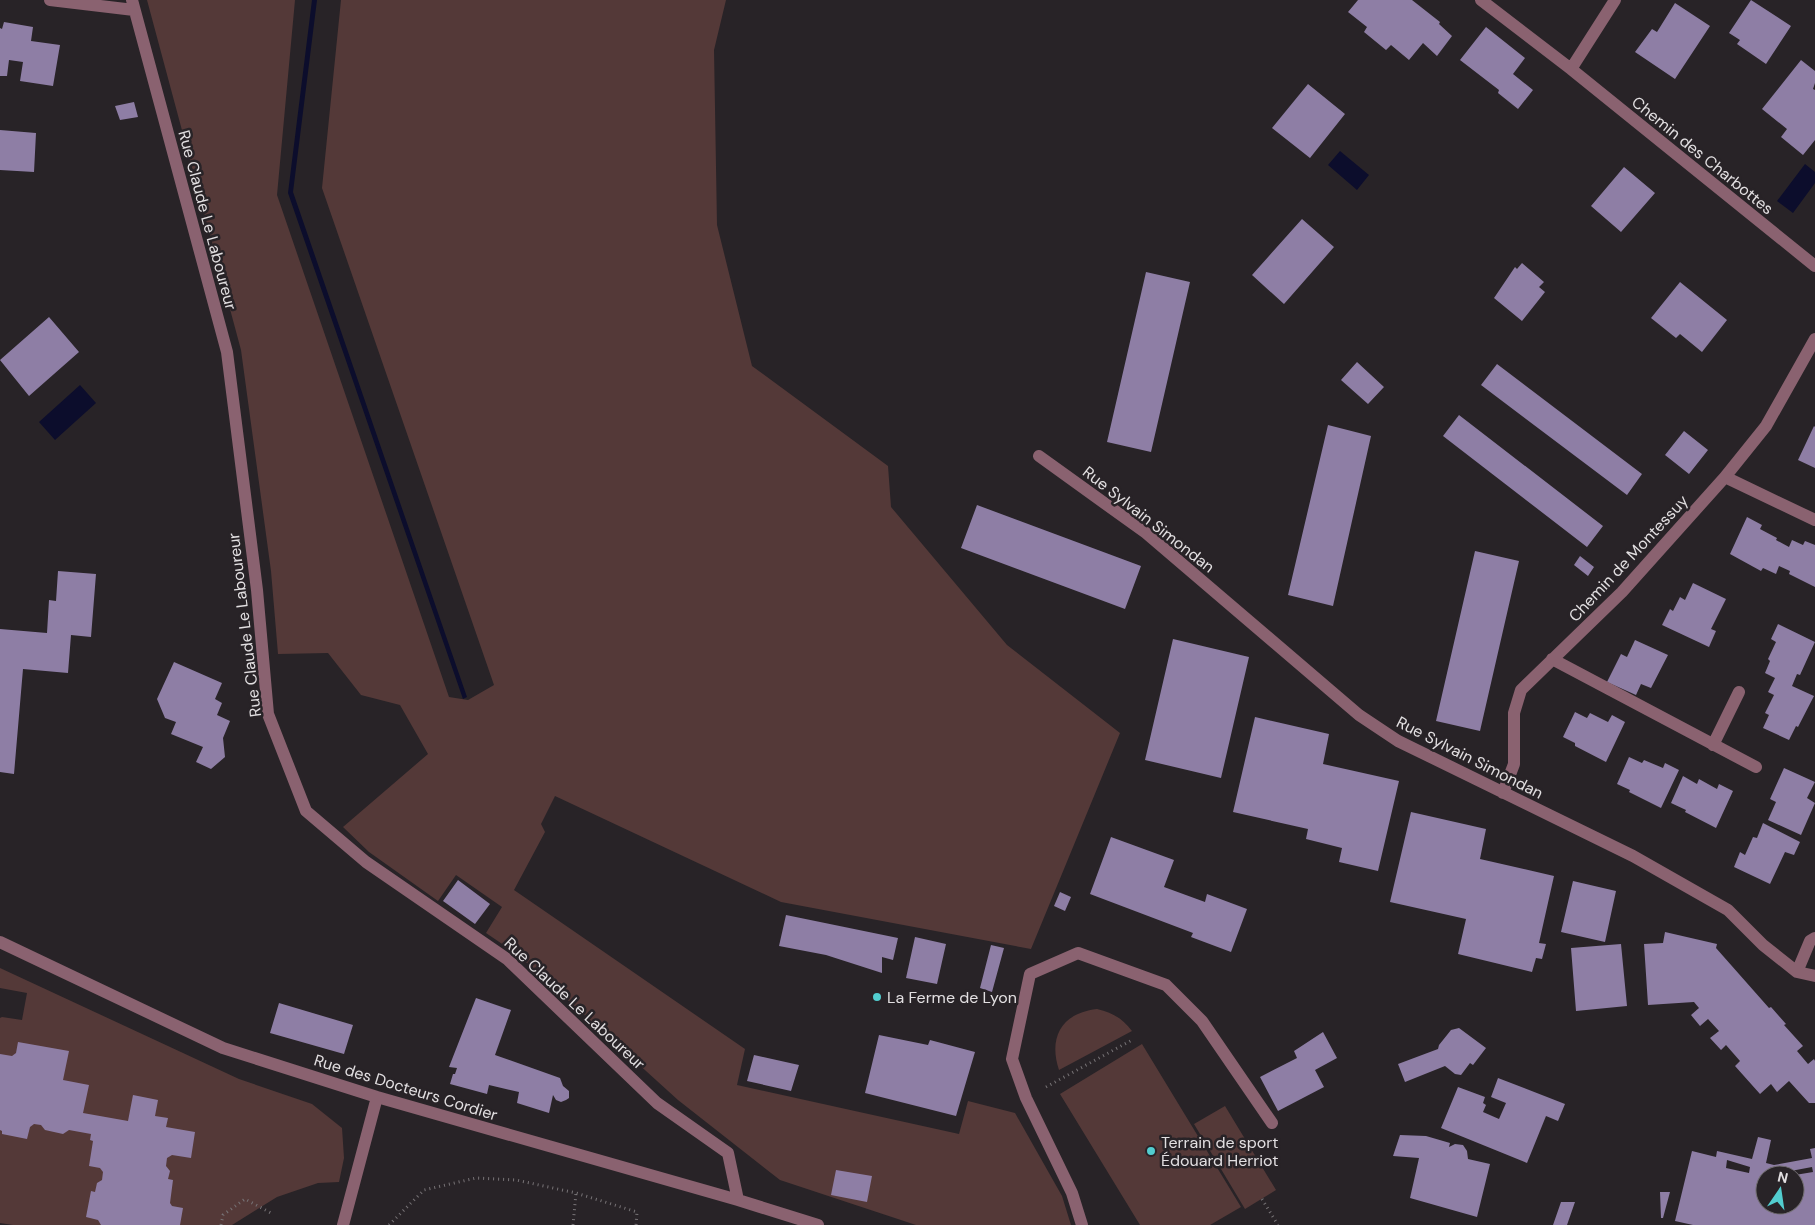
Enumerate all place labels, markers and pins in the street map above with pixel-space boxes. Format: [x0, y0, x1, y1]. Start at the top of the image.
place label: La Ferme de Lyon [887, 987, 1017, 1008]
marker: La Ferme de Lyon [871, 991, 883, 1003]
place label: Terrain de sport Édouard Herriot [1161, 1132, 1279, 1171]
marker: Terrain de sport Édouard Herriot [1145, 1145, 1157, 1157]

